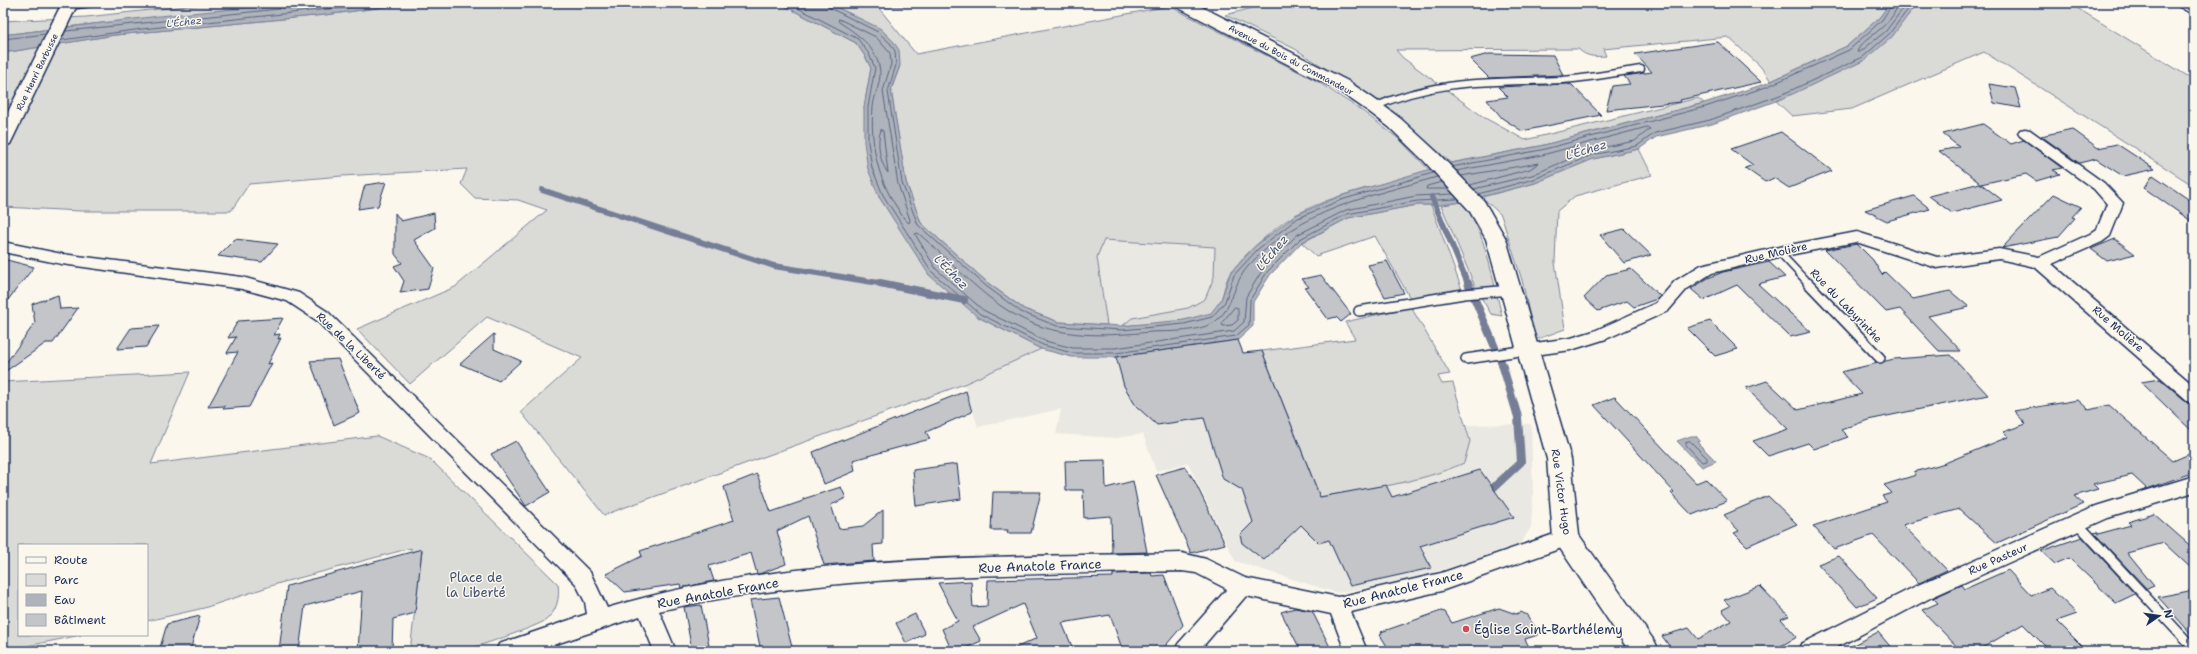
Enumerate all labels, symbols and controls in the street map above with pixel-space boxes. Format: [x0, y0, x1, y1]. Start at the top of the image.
water label: L'Échez [166, 14, 202, 30]
street label: Avenue du Bois du Commandeur [1226, 22, 1356, 98]
street label: Rue Henri Barbusse [13, 31, 61, 113]
water label: L'Échez [1563, 136, 1609, 164]
water label: L'Échez [1252, 232, 1292, 274]
street label: Rue Molière [1743, 239, 1809, 267]
water label: L'Échez [930, 251, 972, 293]
street label: Rue du Labyrinthe [1807, 266, 1885, 346]
street label: Rue Molière [2089, 302, 2147, 356]
street label: Rue de la Liberté [313, 309, 389, 383]
street label: Rue Victor Hugo [1548, 448, 1575, 536]
street label: Rue Pasteur [1966, 539, 2030, 579]
legend [18, 544, 148, 636]
text: Route [54, 552, 88, 568]
street label: Rue Anatole France [978, 555, 1102, 577]
street label: Rue Anatole France [1341, 566, 1465, 612]
park label: Place de la Liberté [446, 569, 506, 601]
text: Parc [54, 572, 79, 588]
street label: Rue Anatole France [656, 574, 780, 612]
text: Eau [54, 592, 76, 608]
north arrow [2139, 596, 2179, 636]
text: N [2160, 608, 2177, 620]
text: Bâtiment [54, 612, 106, 628]
place label: Église Saint-Barthélemy [1474, 620, 1623, 638]
marker: Église Saint-Barthélemy [1461, 624, 1471, 634]

